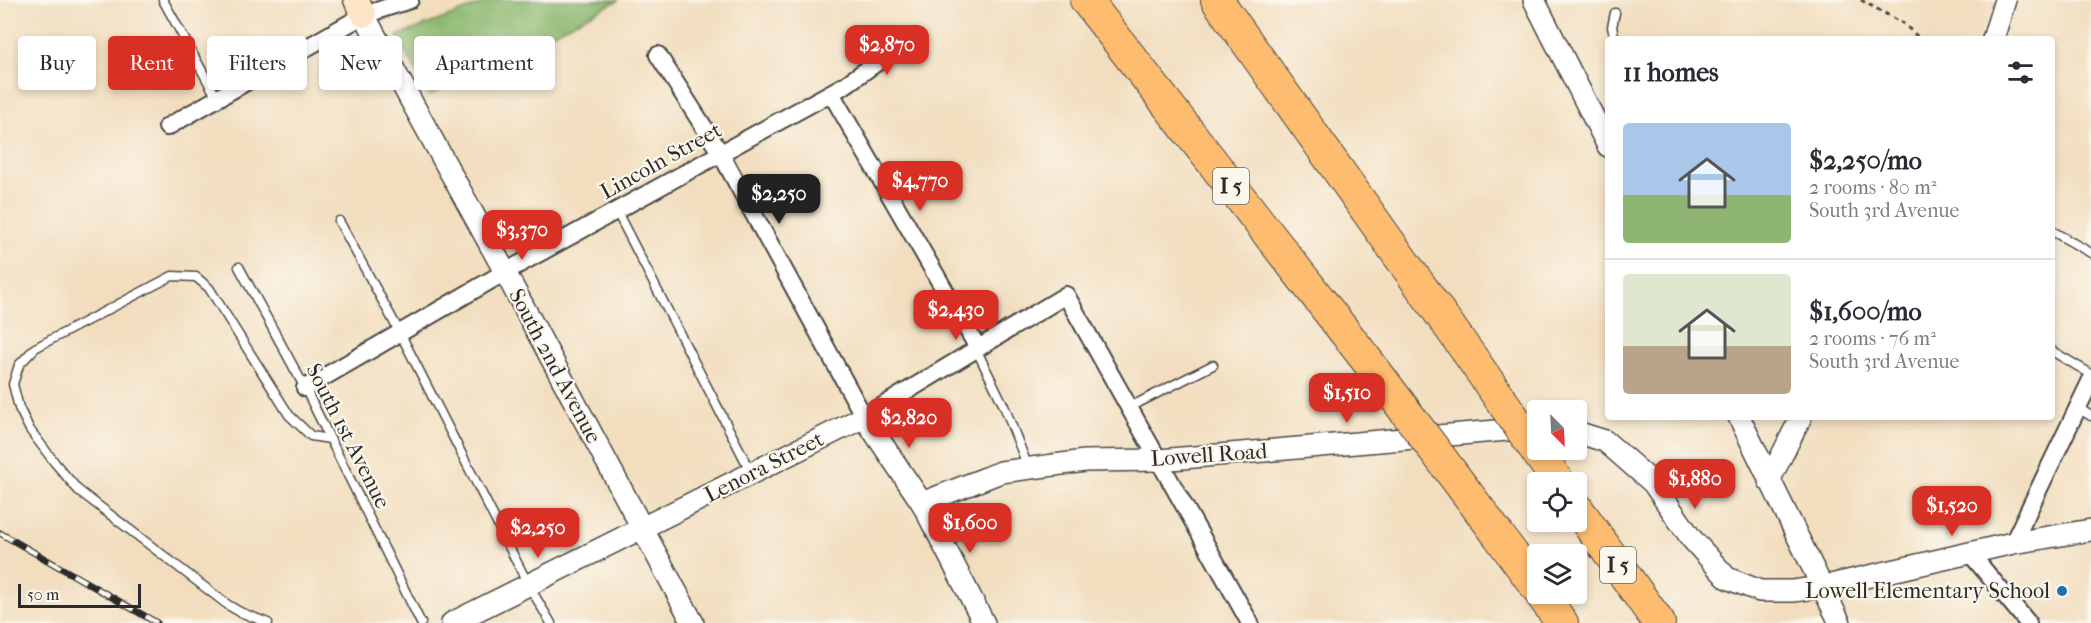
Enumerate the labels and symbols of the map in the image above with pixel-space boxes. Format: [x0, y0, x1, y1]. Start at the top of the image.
pin: $2,870 [838, 25, 936, 76]
street label: Lincoln Street [596, 117, 726, 205]
pin: $4,770 [871, 161, 969, 212]
road number: I 5 [1213, 168, 1249, 204]
pin: $2,250 [730, 174, 828, 225]
pin: $3,370 [473, 210, 571, 261]
street label: South 2nd Avenue [503, 284, 607, 448]
pin: $2,430 [907, 290, 1005, 341]
street label: South 1st Avenue [300, 359, 396, 513]
pin: $1,510 [1298, 373, 1396, 424]
pin: $2,820 [860, 398, 958, 449]
north arrow [1527, 400, 1587, 460]
street label: Lenora Street [700, 426, 828, 508]
street label: Lowell Road [1150, 438, 1269, 472]
pin: $1,880 [1646, 459, 1744, 510]
pin: $1,520 [1903, 486, 2001, 537]
pin: $1,600 [921, 503, 1019, 554]
pin: $2,250 [489, 508, 587, 559]
road number: I 5 [1600, 547, 1636, 583]
place label: Lowell Elementary School [1805, 578, 2050, 604]
scale bar [18, 581, 141, 608]
marker: Lowell Elementary School [2055, 584, 2069, 598]

